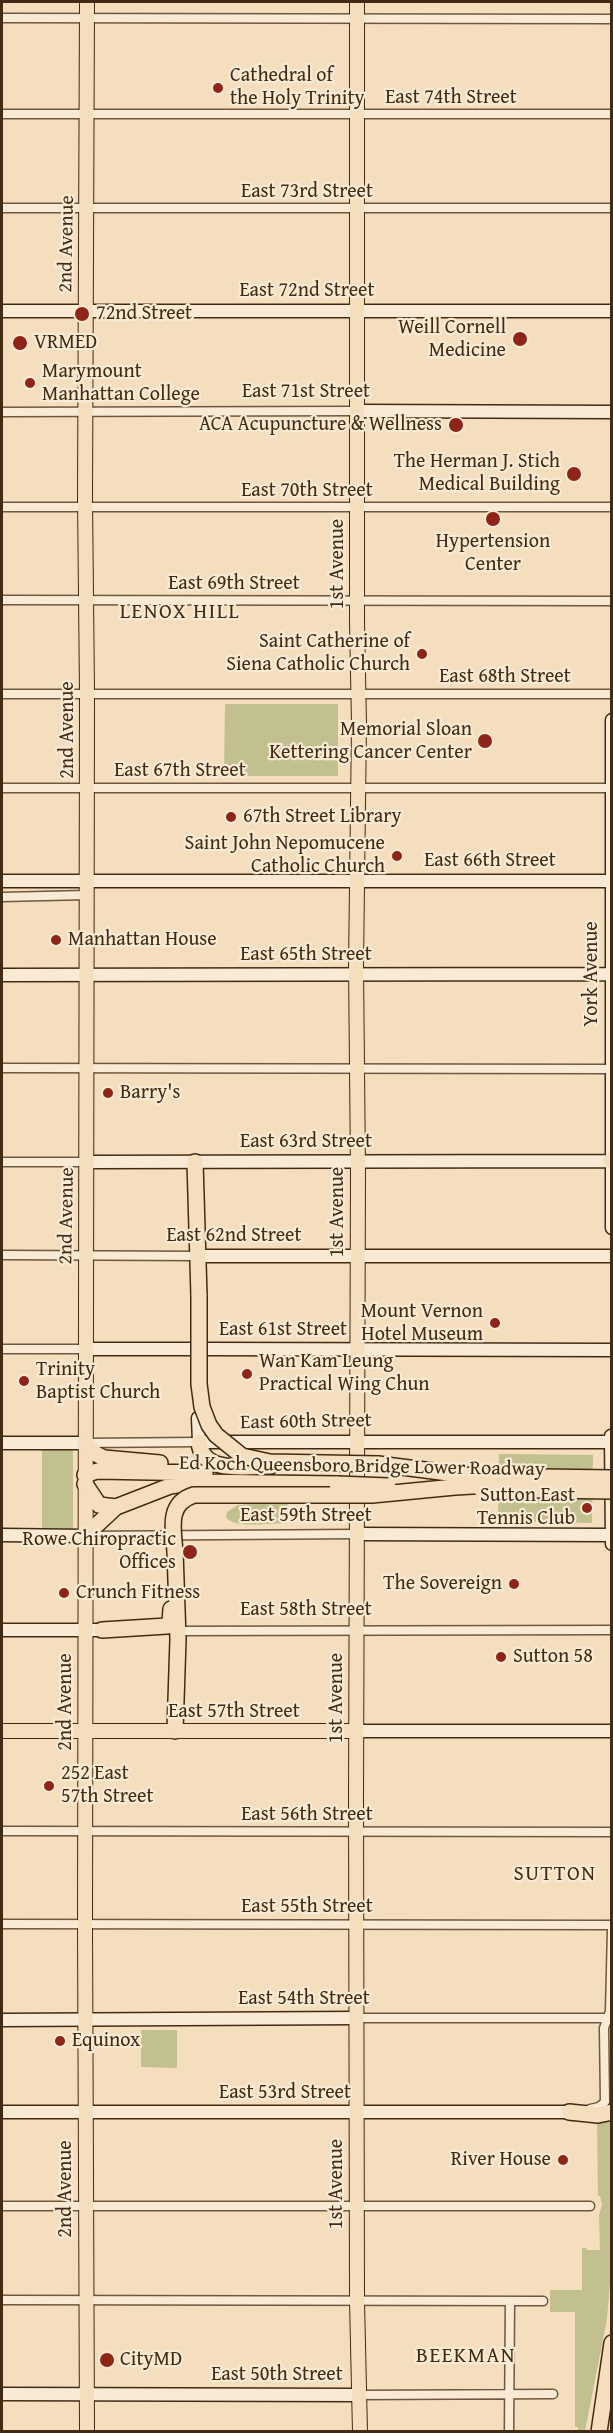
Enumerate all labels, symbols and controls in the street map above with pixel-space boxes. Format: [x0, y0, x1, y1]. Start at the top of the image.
place label: Cathedral of the Holy Trinity [230, 64, 364, 111]
marker: Cathedral of the Holy Trinity [211, 81, 225, 95]
street label: East 74th Street [385, 86, 517, 110]
street label: East 73rd Street [241, 180, 373, 204]
street label: 2nd Avenue [54, 195, 80, 293]
street label: East 72nd Street [239, 279, 375, 303]
place label: 72nd Street [96, 302, 192, 326]
marker: 72nd Street [73, 305, 91, 323]
place label: Weill Cornell Medicine [398, 316, 506, 363]
marker: Weill Cornell Medicine [511, 330, 529, 348]
place label: VRMED [34, 331, 97, 355]
marker: VRMED [11, 334, 29, 352]
place label: Marymount Manhattan College [42, 360, 200, 407]
marker: Marymount Manhattan College [23, 376, 37, 390]
street label: East 71st Street [242, 380, 370, 404]
place label: ACA Acupuncture & Wellness [199, 413, 442, 437]
marker: ACA Acupuncture & Wellness [447, 416, 465, 434]
place label: The Herman J. Stich Medical Building [394, 450, 560, 497]
marker: The Herman J. Stich Medical Building [565, 465, 583, 483]
street label: East 70th Street [241, 479, 373, 503]
marker: Hypertension Center [484, 510, 502, 528]
street label: 1st Avenue [326, 519, 350, 609]
place label: Hypertension Center [436, 530, 550, 577]
street label: East 69th Street [168, 572, 300, 596]
district label: LENOX HILL [120, 600, 240, 626]
place label: Saint Catherine of Siena Catholic Church [226, 630, 410, 677]
marker: Saint Catherine of Siena Catholic Church [415, 647, 429, 661]
street label: East 68th Street [439, 665, 571, 689]
street label: 2nd Avenue [56, 681, 80, 779]
place label: Memorial Sloan Kettering Cancer Center [269, 718, 472, 765]
marker: Memorial Sloan Kettering Cancer Center [476, 732, 494, 750]
street label: East 67th Street [114, 759, 246, 783]
place label: 67th Street Library [243, 805, 401, 829]
marker: 67th Street Library [224, 810, 238, 824]
place label: Saint John Nepomucene Catholic Church [185, 832, 385, 879]
marker: Saint John Nepomucene Catholic Church [390, 849, 404, 863]
street label: East 66th Street [424, 849, 556, 873]
street label: York Avenue [580, 921, 604, 1027]
place label: Manhattan House [68, 928, 217, 952]
marker: Manhattan House [49, 933, 63, 947]
street label: East 65th Street [240, 943, 372, 967]
place label: Barry's [120, 1081, 180, 1105]
marker: Barry's [101, 1086, 115, 1100]
street label: East 63rd Street [240, 1130, 372, 1154]
street label: 2nd Avenue [54, 1167, 80, 1265]
street label: 1st Avenue [326, 1167, 350, 1257]
street label: East 62nd Street [166, 1224, 302, 1248]
place label: Mount Vernon Hotel Museum [361, 1300, 483, 1347]
marker: Mount Vernon Hotel Museum [488, 1316, 502, 1330]
street label: East 61st Street [219, 1318, 347, 1342]
place label: Wan Kam Leung Practical Wing Chun [259, 1350, 429, 1397]
place label: Trinity Baptist Church [36, 1358, 160, 1405]
marker: Wan Kam Leung Practical Wing Chun [240, 1367, 254, 1381]
marker: Trinity Baptist Church [17, 1374, 31, 1388]
street label: East 60th Street [240, 1409, 372, 1435]
street label: Ed Koch Queensboro Bridge Lower Roadway [179, 1452, 545, 1482]
place label: Sutton East Tennis Club [477, 1484, 575, 1531]
marker: Sutton East Tennis Club [580, 1501, 594, 1515]
street label: East 59th Street [240, 1504, 372, 1528]
place label: Rowe Chiropractic Offices [22, 1528, 176, 1575]
marker: Rowe Chiropractic Offices [181, 1543, 199, 1561]
place label: The Sovereign [383, 1572, 502, 1596]
marker: The Sovereign [507, 1577, 521, 1591]
place label: Crunch Fitness [76, 1581, 200, 1605]
marker: Crunch Fitness [57, 1586, 71, 1600]
street label: East 58th Street [240, 1598, 372, 1622]
place label: Sutton 58 [513, 1645, 593, 1669]
marker: Sutton 58 [494, 1650, 508, 1664]
street label: 2nd Avenue [54, 1653, 78, 1751]
street label: 1st Avenue [325, 1653, 349, 1743]
street label: East 57th Street [168, 1700, 300, 1724]
place label: 252 East 57th Street [61, 1762, 154, 1809]
marker: 252 East 57th Street [42, 1779, 56, 1793]
street label: East 56th Street [241, 1803, 373, 1827]
district label: SUTTON [513, 1862, 597, 1888]
street label: East 55th Street [241, 1895, 373, 1919]
street label: East 54th Street [238, 1987, 370, 2011]
place label: Equinox [72, 2029, 140, 2053]
marker: Equinox [53, 2034, 67, 2048]
street label: East 53rd Street [219, 2081, 351, 2105]
street label: 1st Avenue [325, 2139, 349, 2229]
street label: 2nd Avenue [54, 2140, 78, 2238]
place label: River House [451, 2148, 551, 2172]
marker: River House [556, 2153, 570, 2167]
district label: BEEKMAN [416, 2344, 516, 2370]
place label: CityMD [120, 2348, 182, 2372]
marker: CityMD [98, 2351, 116, 2369]
street label: East 50th Street [211, 2363, 343, 2387]

